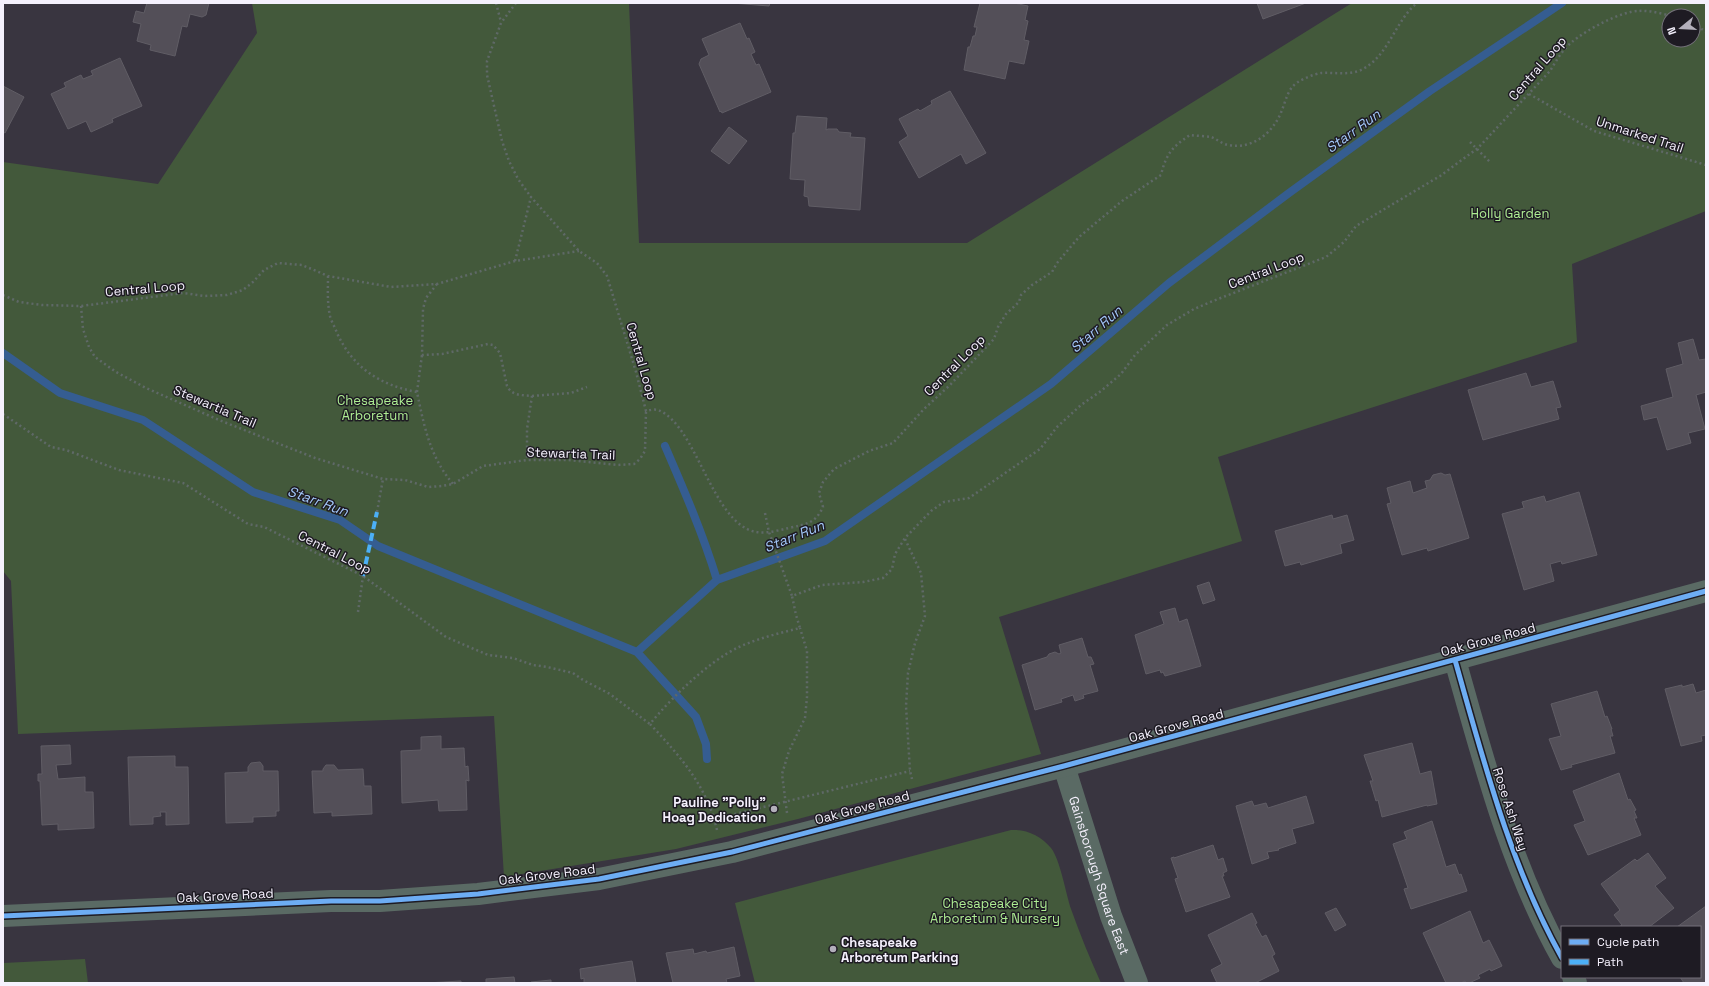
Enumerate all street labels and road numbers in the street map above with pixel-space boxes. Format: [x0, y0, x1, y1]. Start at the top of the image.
street label: Central Loop [1505, 33, 1570, 104]
street label: Unmarked Trail [1594, 112, 1686, 157]
street label: Central Loop [1226, 248, 1307, 293]
street label: Central Loop [104, 277, 186, 300]
street label: Central Loop [622, 320, 661, 402]
street label: Central Loop [920, 331, 989, 400]
street label: Stewartia Trail [171, 381, 259, 432]
street label: Stewartia Trail [526, 443, 616, 464]
street label: Central Loop [295, 527, 374, 578]
street label: Oak Grove Road [1439, 619, 1537, 660]
street label: Oak Grove Road [1127, 705, 1225, 746]
street label: Rose Ash Way [1489, 765, 1532, 853]
street label: Oak Grove Road [813, 787, 911, 828]
street label: Gainsborough Square East [1065, 794, 1133, 957]
street label: Oak Grove Road [498, 860, 596, 889]
street label: Oak Grove Road [176, 884, 274, 907]

